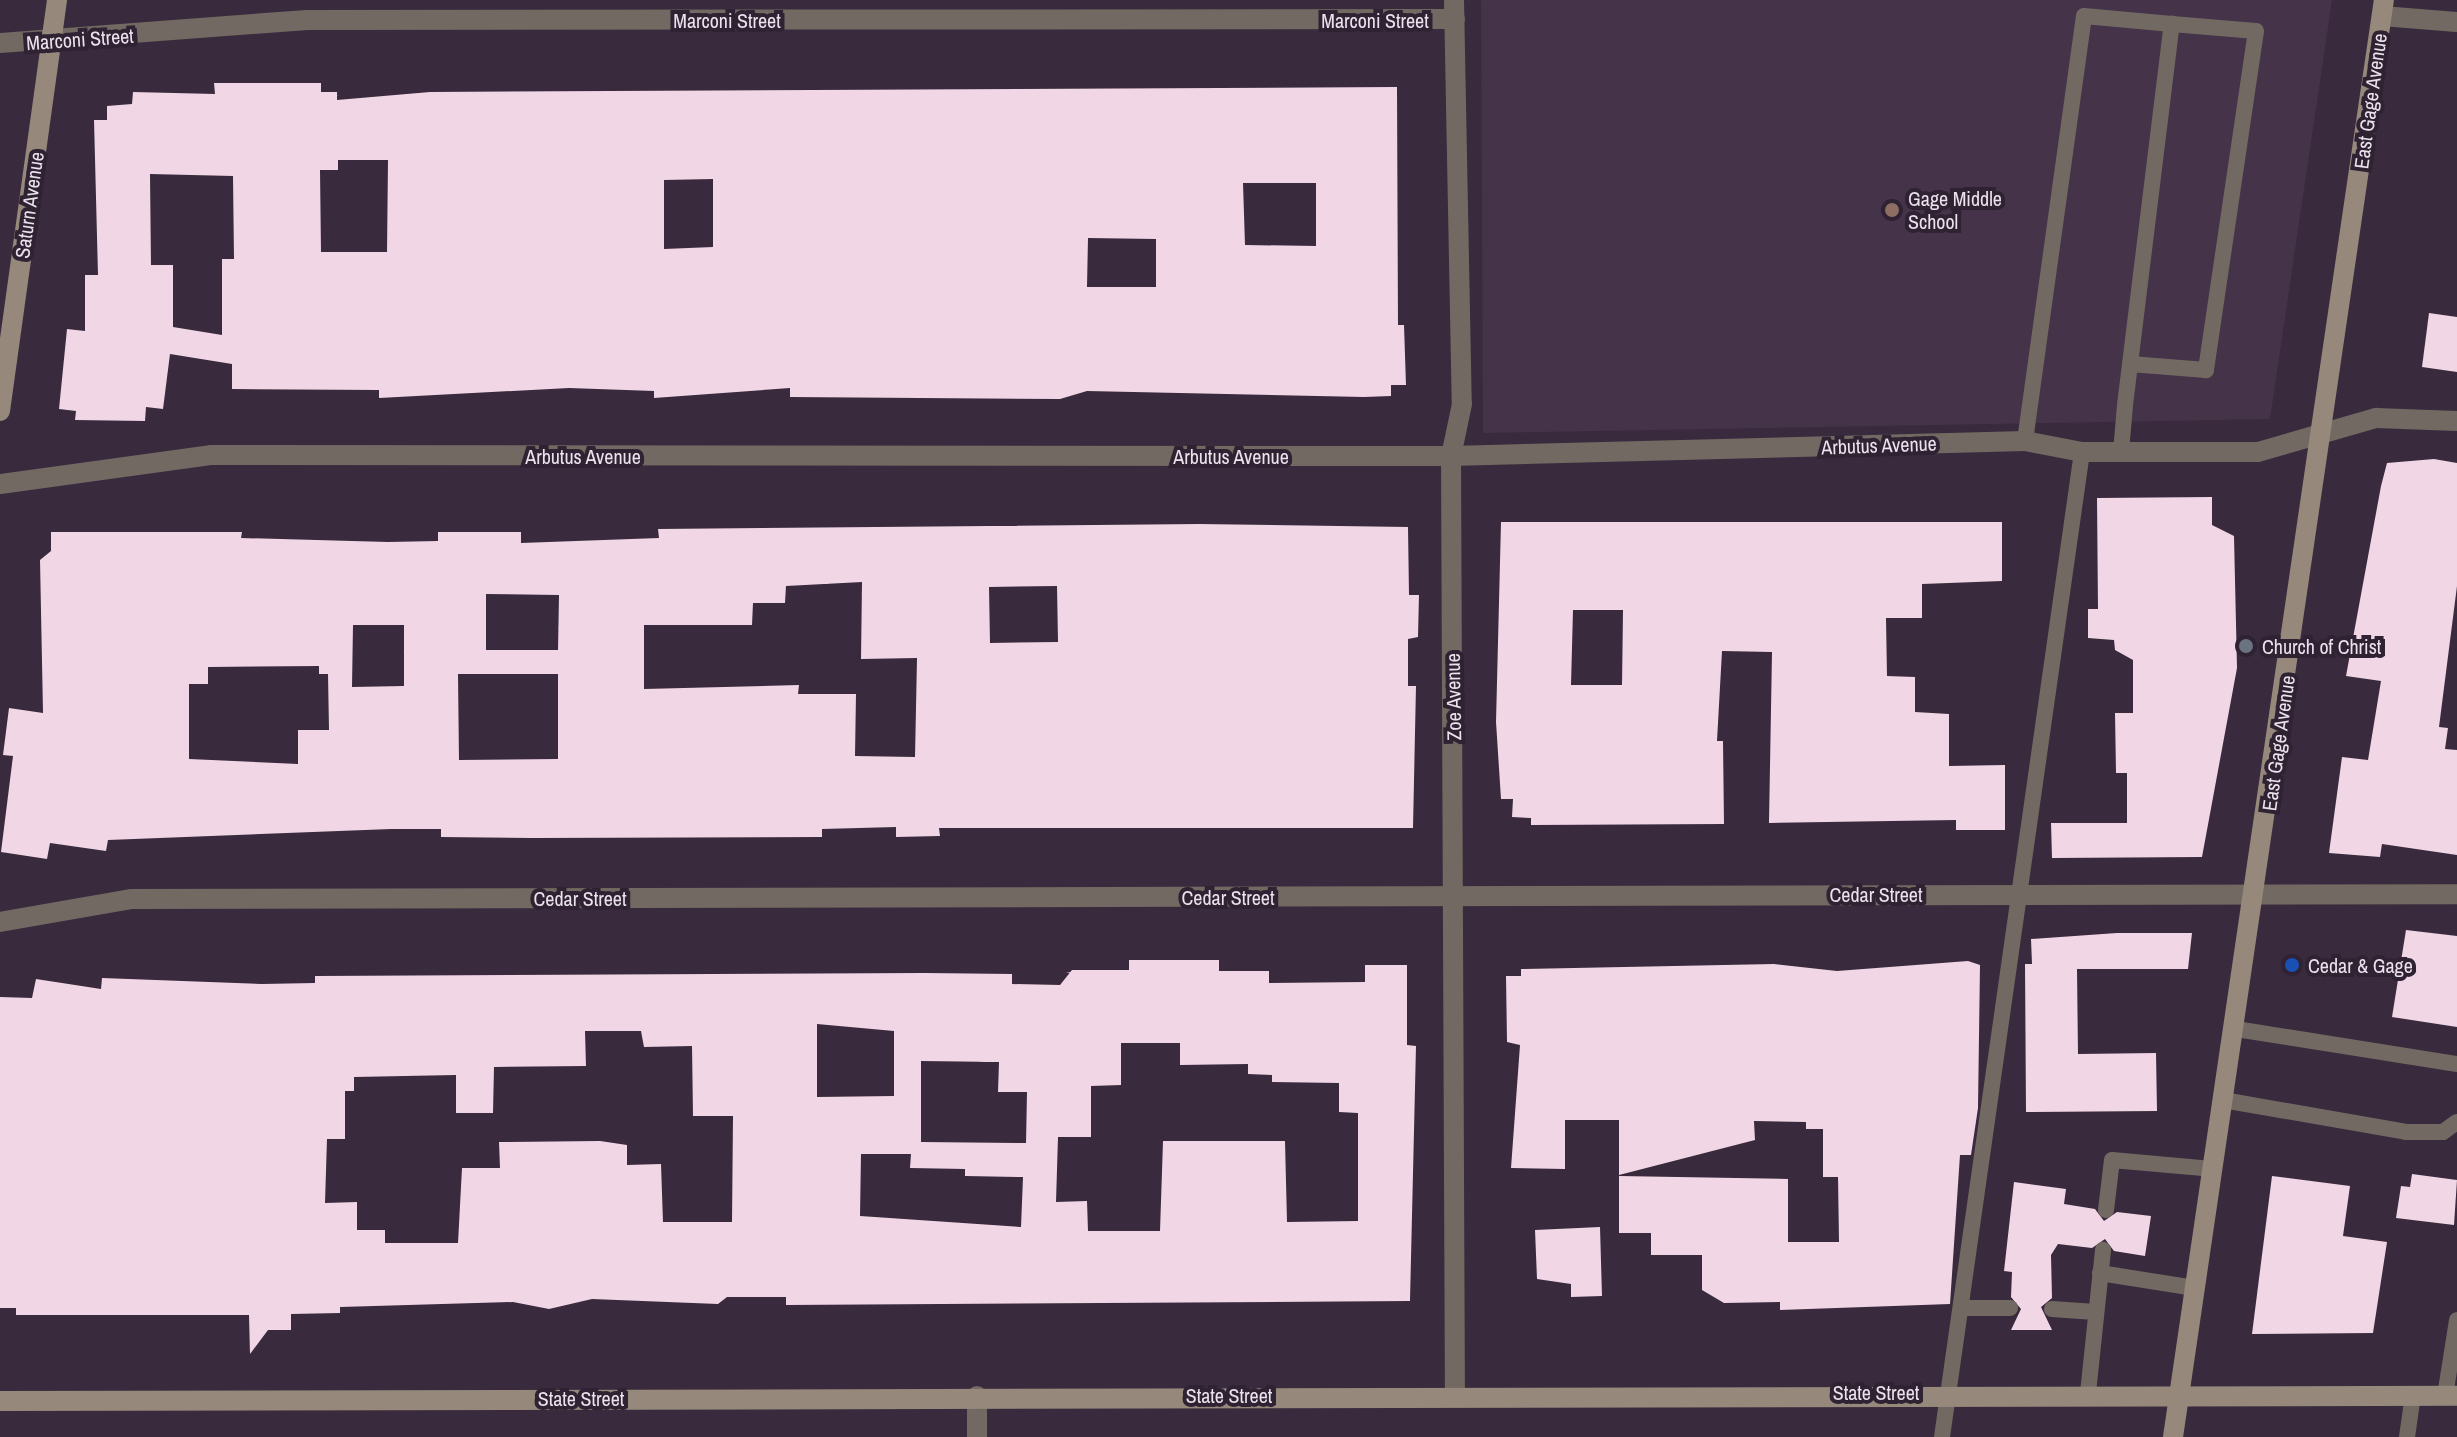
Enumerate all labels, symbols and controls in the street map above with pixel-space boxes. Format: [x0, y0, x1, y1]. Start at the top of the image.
street label: Marconi Street [673, 8, 781, 32]
street label: Marconi Street [1321, 8, 1429, 32]
street label: Marconi Street [26, 23, 134, 55]
street label: East Gage Avenue [2349, 31, 2391, 171]
street label: Saturn Avenue [10, 150, 48, 260]
place label: Gage Middle School [1908, 186, 2002, 233]
marker: Gage Middle School [1883, 201, 1901, 219]
street label: Arbutus Avenue [1820, 431, 1938, 459]
street label: Arbutus Avenue [525, 444, 641, 468]
street label: Arbutus Avenue [1173, 444, 1289, 468]
place label: Church of Christ [2262, 634, 2381, 658]
marker: Church of Christ [2237, 637, 2255, 655]
street label: Zoe Avenue [1440, 653, 1466, 741]
street label: East Gage Avenue [2257, 673, 2299, 813]
street label: Cedar Street [1830, 882, 1922, 906]
street label: Cedar Street [1182, 885, 1274, 909]
street label: Cedar Street [534, 886, 626, 910]
place label: Cedar & Gage [2308, 953, 2413, 977]
marker: Cedar & Gage [2283, 956, 2301, 974]
street label: State Street [1833, 1380, 1919, 1404]
street label: State Street [1186, 1383, 1272, 1407]
street label: State Street [538, 1386, 624, 1410]

